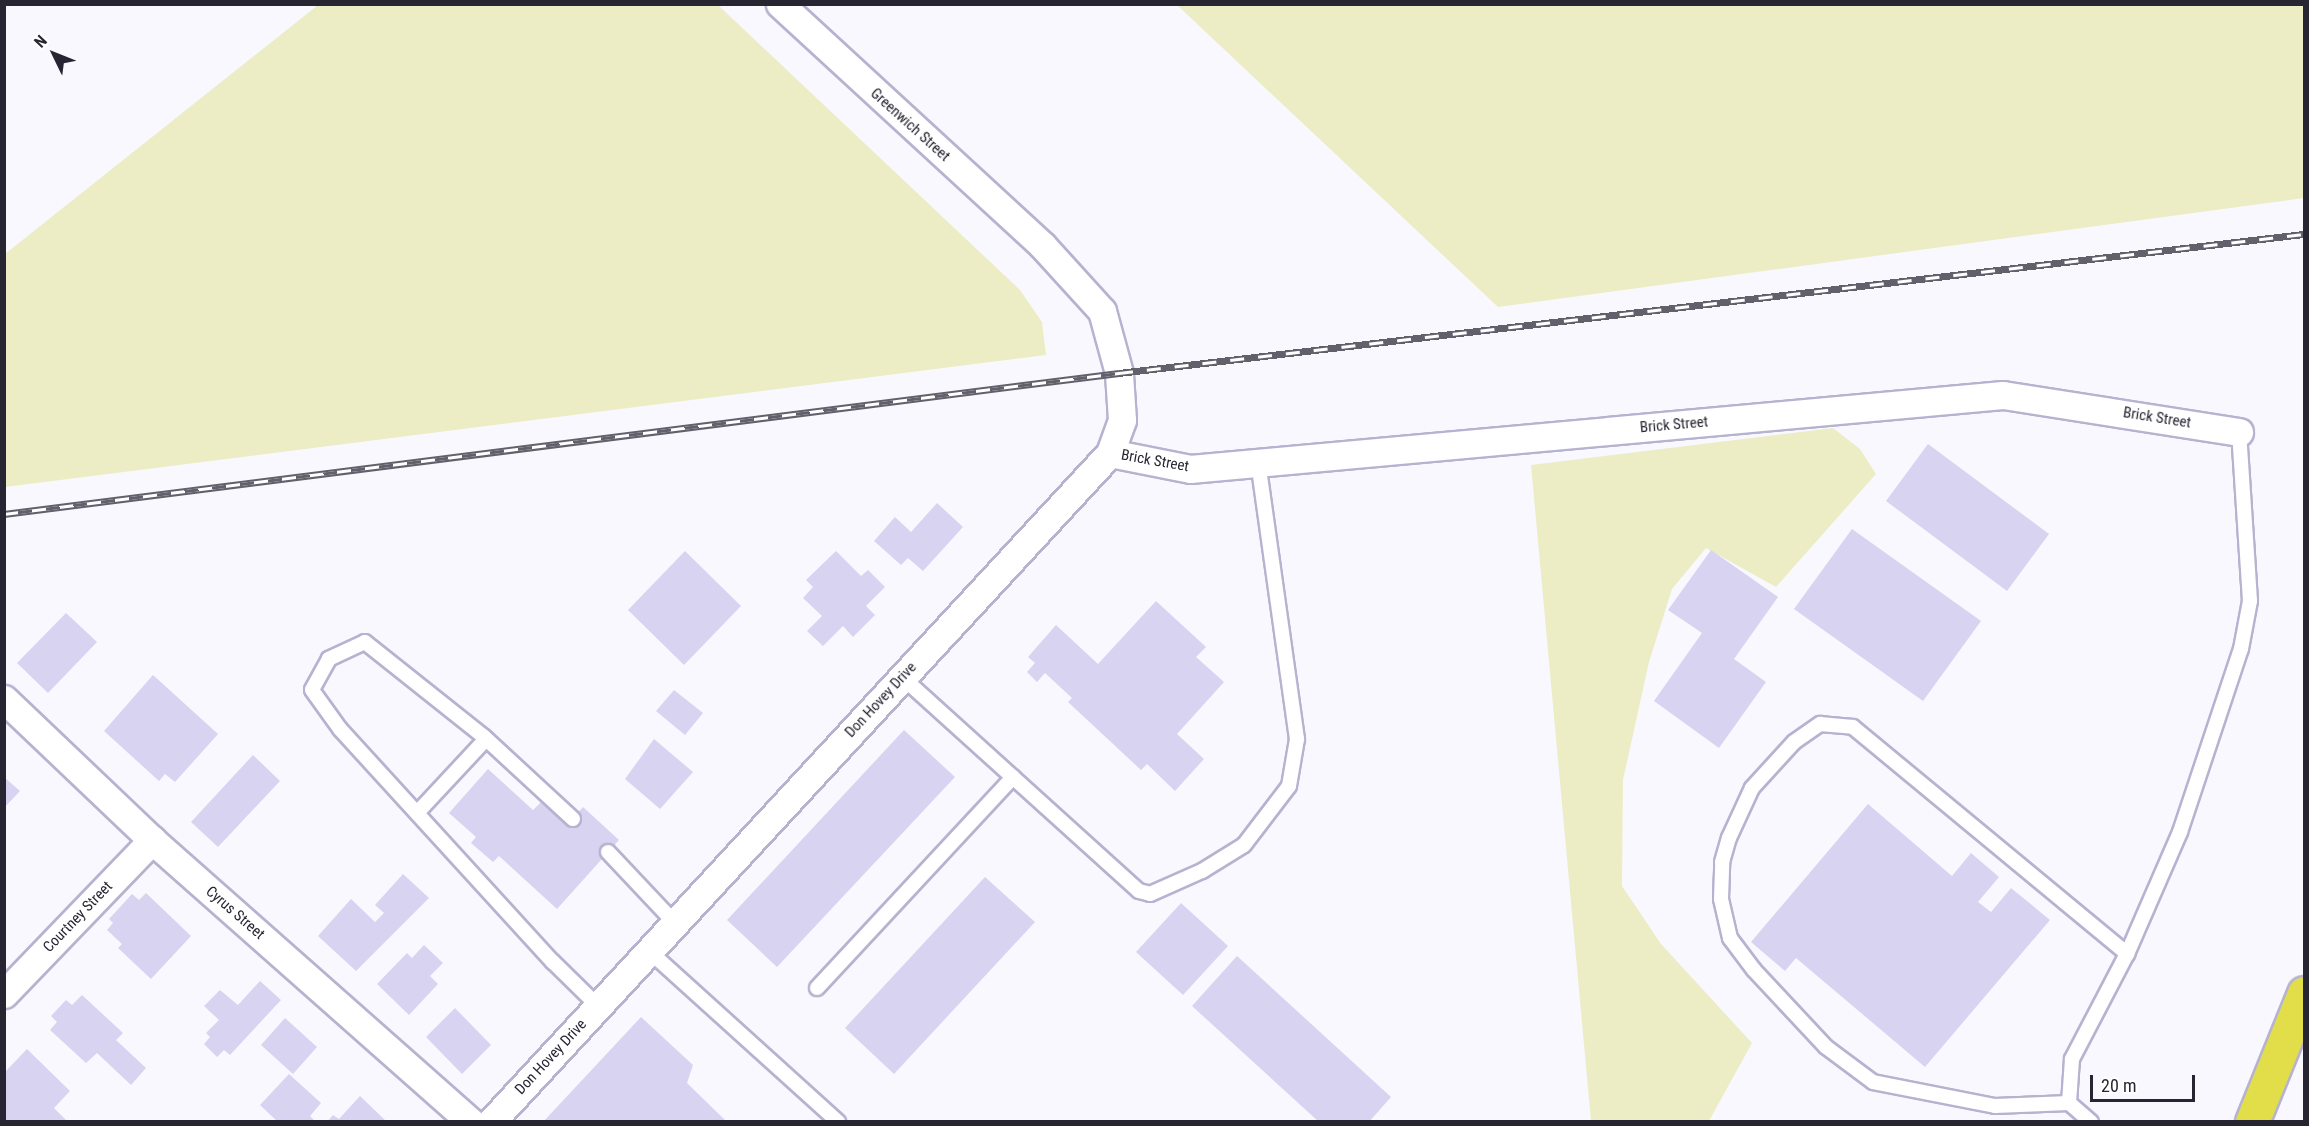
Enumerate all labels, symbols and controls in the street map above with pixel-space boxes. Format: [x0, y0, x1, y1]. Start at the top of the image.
north arrow [24, 24, 84, 84]
text: N [30, 31, 51, 51]
street label: Greenwich Street [867, 85, 953, 165]
street label: Brick Street [2122, 404, 2192, 432]
street label: Brick Street [1639, 413, 1709, 437]
street label: Brick Street [1120, 446, 1190, 476]
street label: Don Hovey Drive [842, 659, 920, 741]
street label: Courtney Street [40, 878, 116, 956]
street label: Cyrus Street [202, 883, 268, 943]
street label: Don Hovey Drive [512, 1016, 590, 1098]
scale bar [2093, 1063, 2198, 1101]
text: 20 m [2101, 1075, 2136, 1096]

